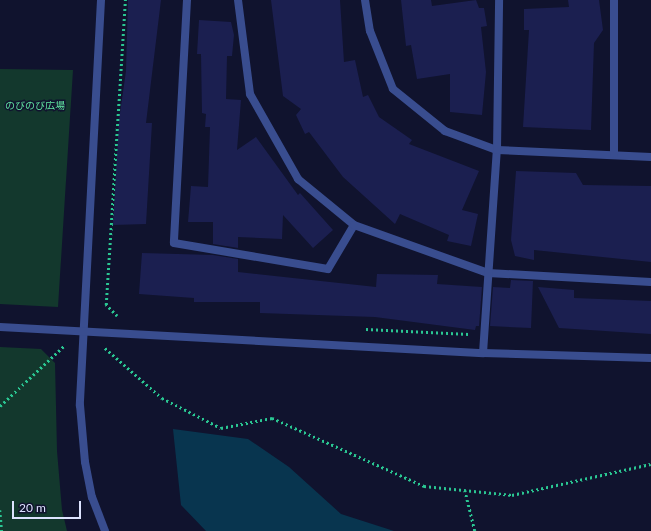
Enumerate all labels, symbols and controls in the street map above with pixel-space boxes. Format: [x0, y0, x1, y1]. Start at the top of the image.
park label: のびのび広場 [5, 100, 65, 112]
scale bar [14, 493, 83, 519]
text: 20 m [19, 500, 46, 515]

